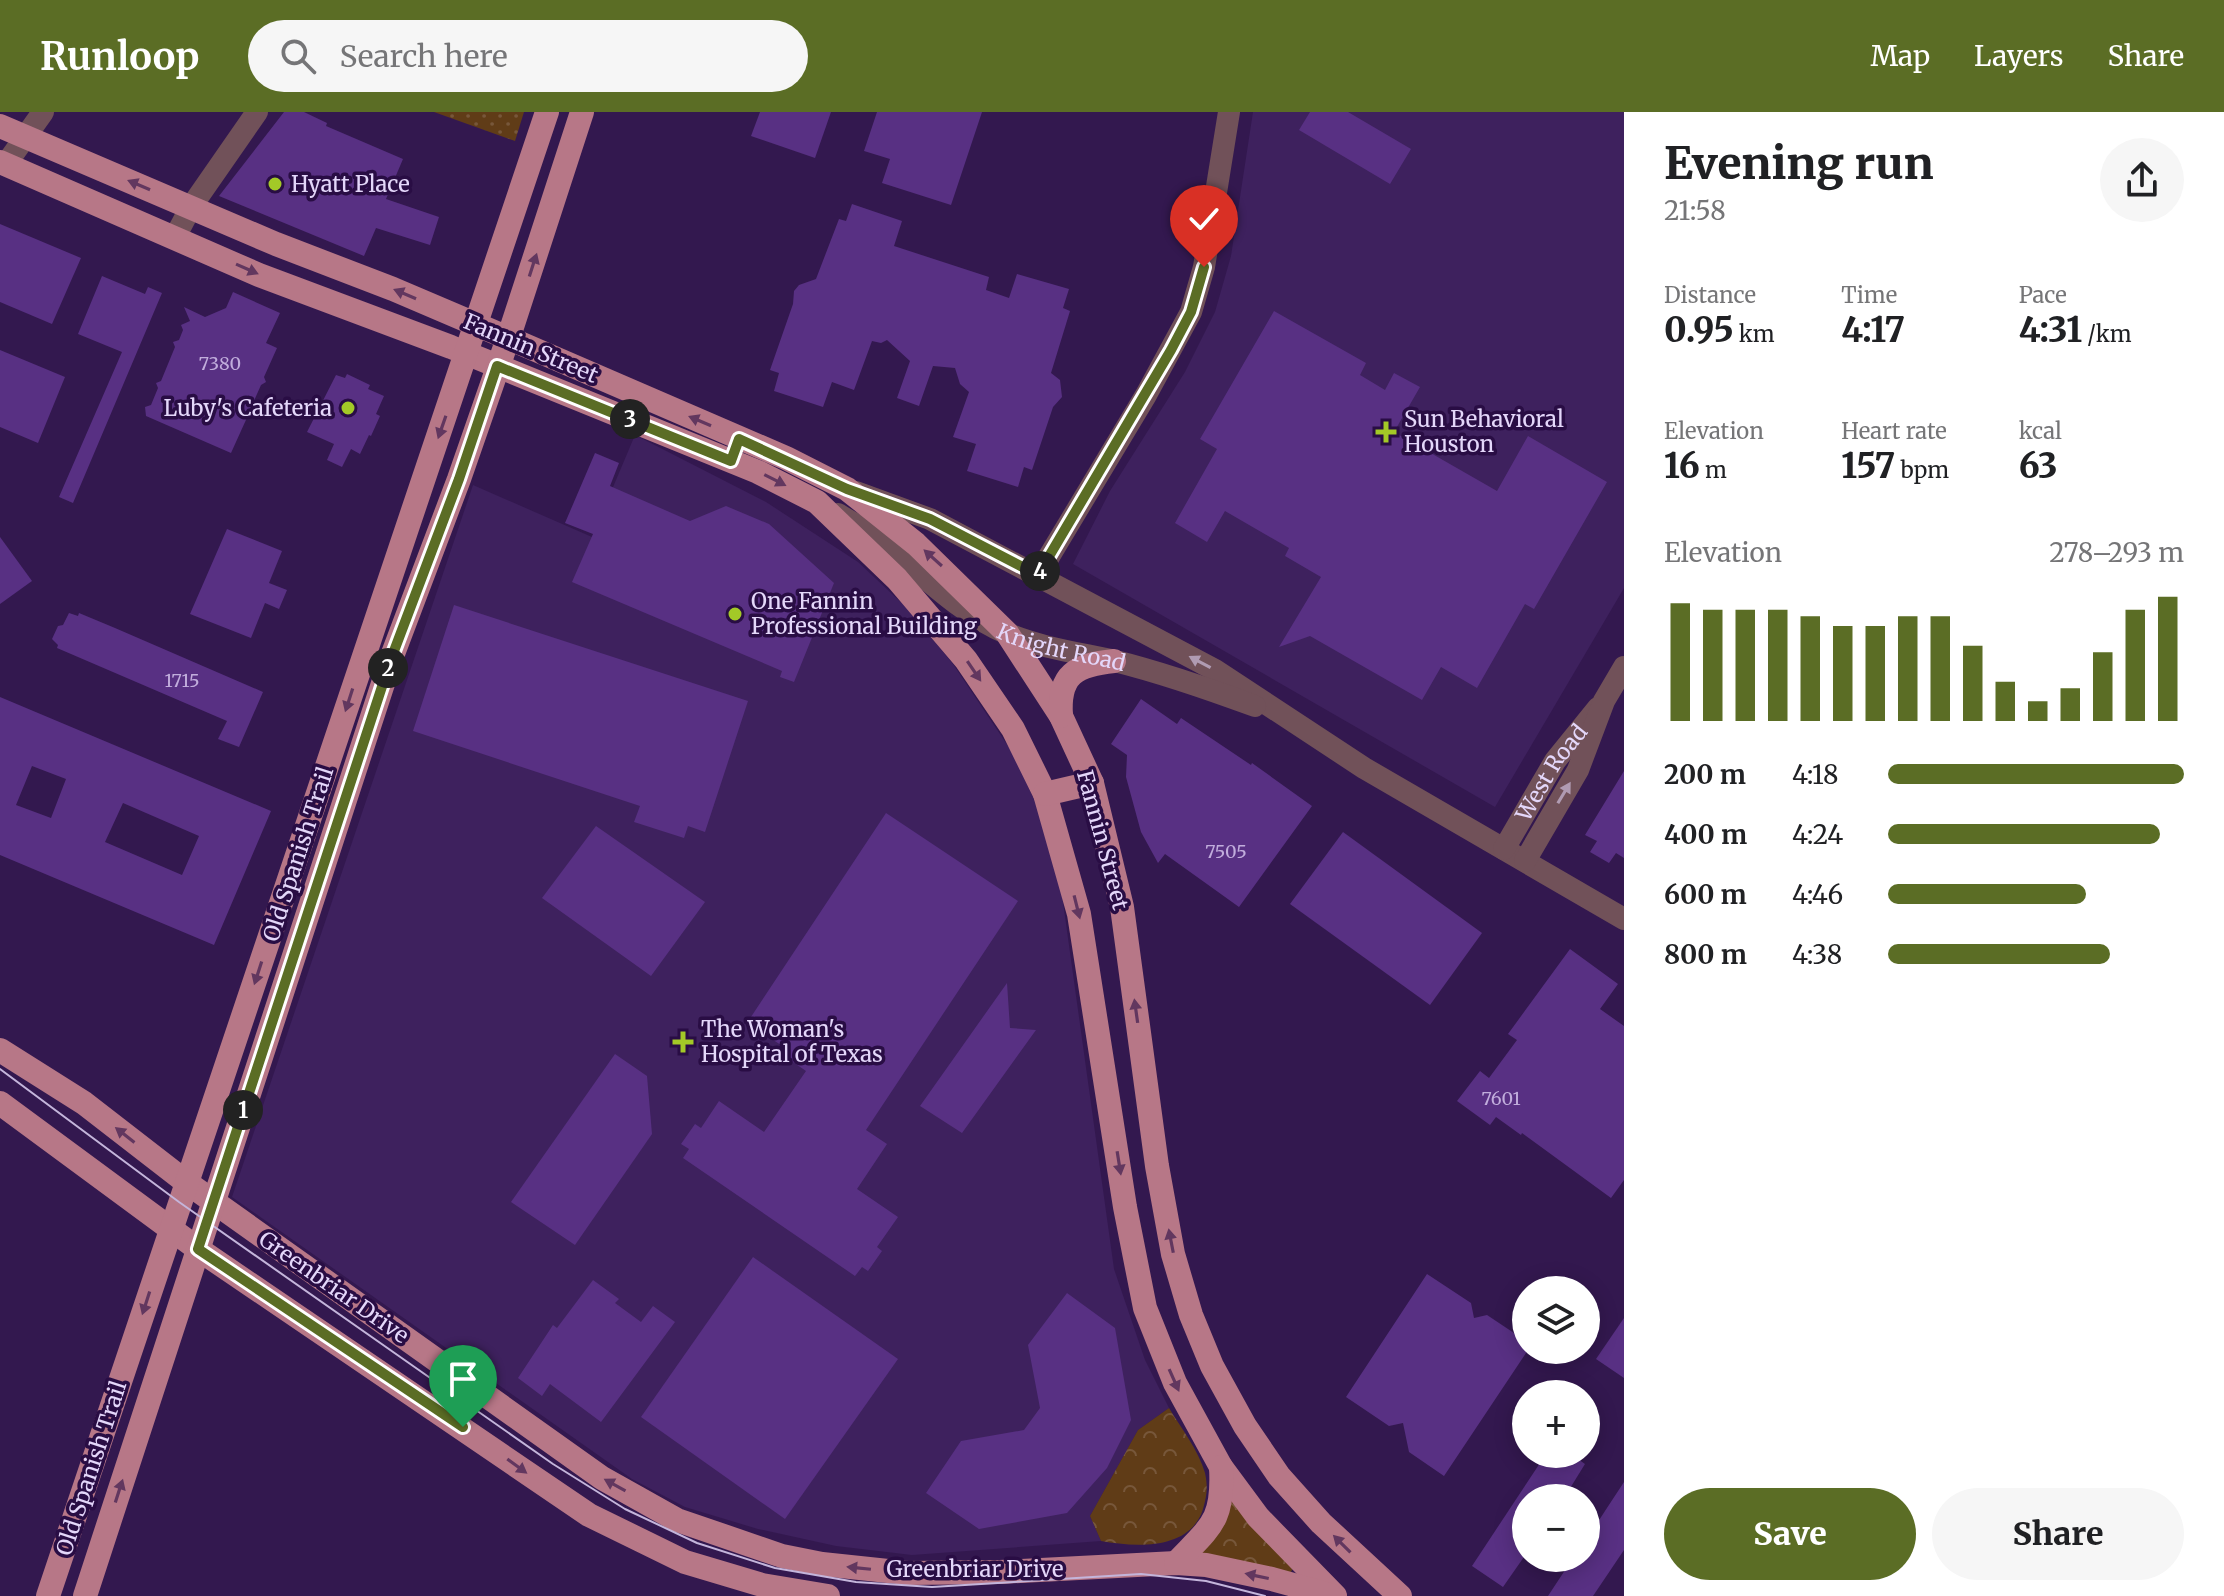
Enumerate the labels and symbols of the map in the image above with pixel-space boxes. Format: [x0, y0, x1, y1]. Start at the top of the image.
place label: Hyatt Place [291, 170, 410, 198]
marker: Hyatt Place [266, 175, 284, 193]
one-way arrow [127, 178, 151, 191]
pin [1170, 185, 1238, 267]
one-way arrow [527, 252, 539, 276]
one-way arrow [235, 262, 259, 276]
one-way arrow [393, 288, 417, 301]
street label: Fannin Street [460, 307, 603, 389]
house number: 7380 [199, 352, 241, 375]
place label: Luby's Cafeteria [164, 394, 332, 422]
marker: Luby's Cafeteria [339, 399, 357, 417]
pin: 3 [610, 399, 650, 439]
place label: Sun Behavioral Houston [1404, 405, 1564, 458]
one-way arrow [436, 415, 448, 439]
one-way arrow [688, 415, 712, 428]
marker: Sun Behavioral Houston [1375, 421, 1397, 443]
one-way arrow [763, 474, 786, 487]
one-way arrow [923, 550, 942, 568]
pin: 4 [1020, 551, 1060, 591]
place label: One Fannin Professional Building [751, 587, 977, 640]
marker: One Fannin Professional Building [726, 605, 744, 623]
street label: Knight Road [993, 617, 1129, 677]
pin: 2 [368, 648, 408, 688]
one-way arrow [1189, 655, 1212, 668]
one-way arrow [966, 660, 981, 681]
house number: 1715 [164, 669, 200, 692]
one-way arrow [342, 688, 354, 712]
street label: West Road [1509, 718, 1593, 827]
street label: Old Spanish Trail [257, 763, 339, 945]
street label: Fannin Street [1071, 767, 1135, 913]
one-way arrow [1557, 782, 1571, 804]
house number: 7505 [1205, 840, 1247, 863]
one-way arrow [1071, 894, 1083, 919]
one-way arrow [252, 961, 264, 985]
one-way arrow [1129, 998, 1142, 1023]
place label: The Woman's Hospital of Texas [701, 1015, 883, 1068]
marker: The Woman's Hospital of Texas [672, 1031, 694, 1053]
house number: 7601 [1481, 1087, 1521, 1110]
pin: 1 [223, 1090, 263, 1130]
one-way arrow [115, 1127, 135, 1143]
one-way arrow [1113, 1151, 1125, 1176]
street label: Greenbriar Drive [254, 1225, 414, 1349]
one-way arrow [1164, 1228, 1177, 1253]
one-way arrow [139, 1291, 152, 1315]
pin [429, 1345, 497, 1427]
one-way arrow [1168, 1368, 1181, 1391]
street label: Old Spanish Trail [50, 1377, 132, 1559]
one-way arrow [507, 1458, 527, 1474]
one-way arrow [114, 1478, 126, 1502]
one-way arrow [604, 1478, 626, 1492]
one-way arrow [1333, 1535, 1352, 1554]
street label: Greenbriar Drive [887, 1555, 1063, 1583]
one-way arrow [846, 1561, 871, 1574]
one-way arrow [1244, 1569, 1269, 1582]

